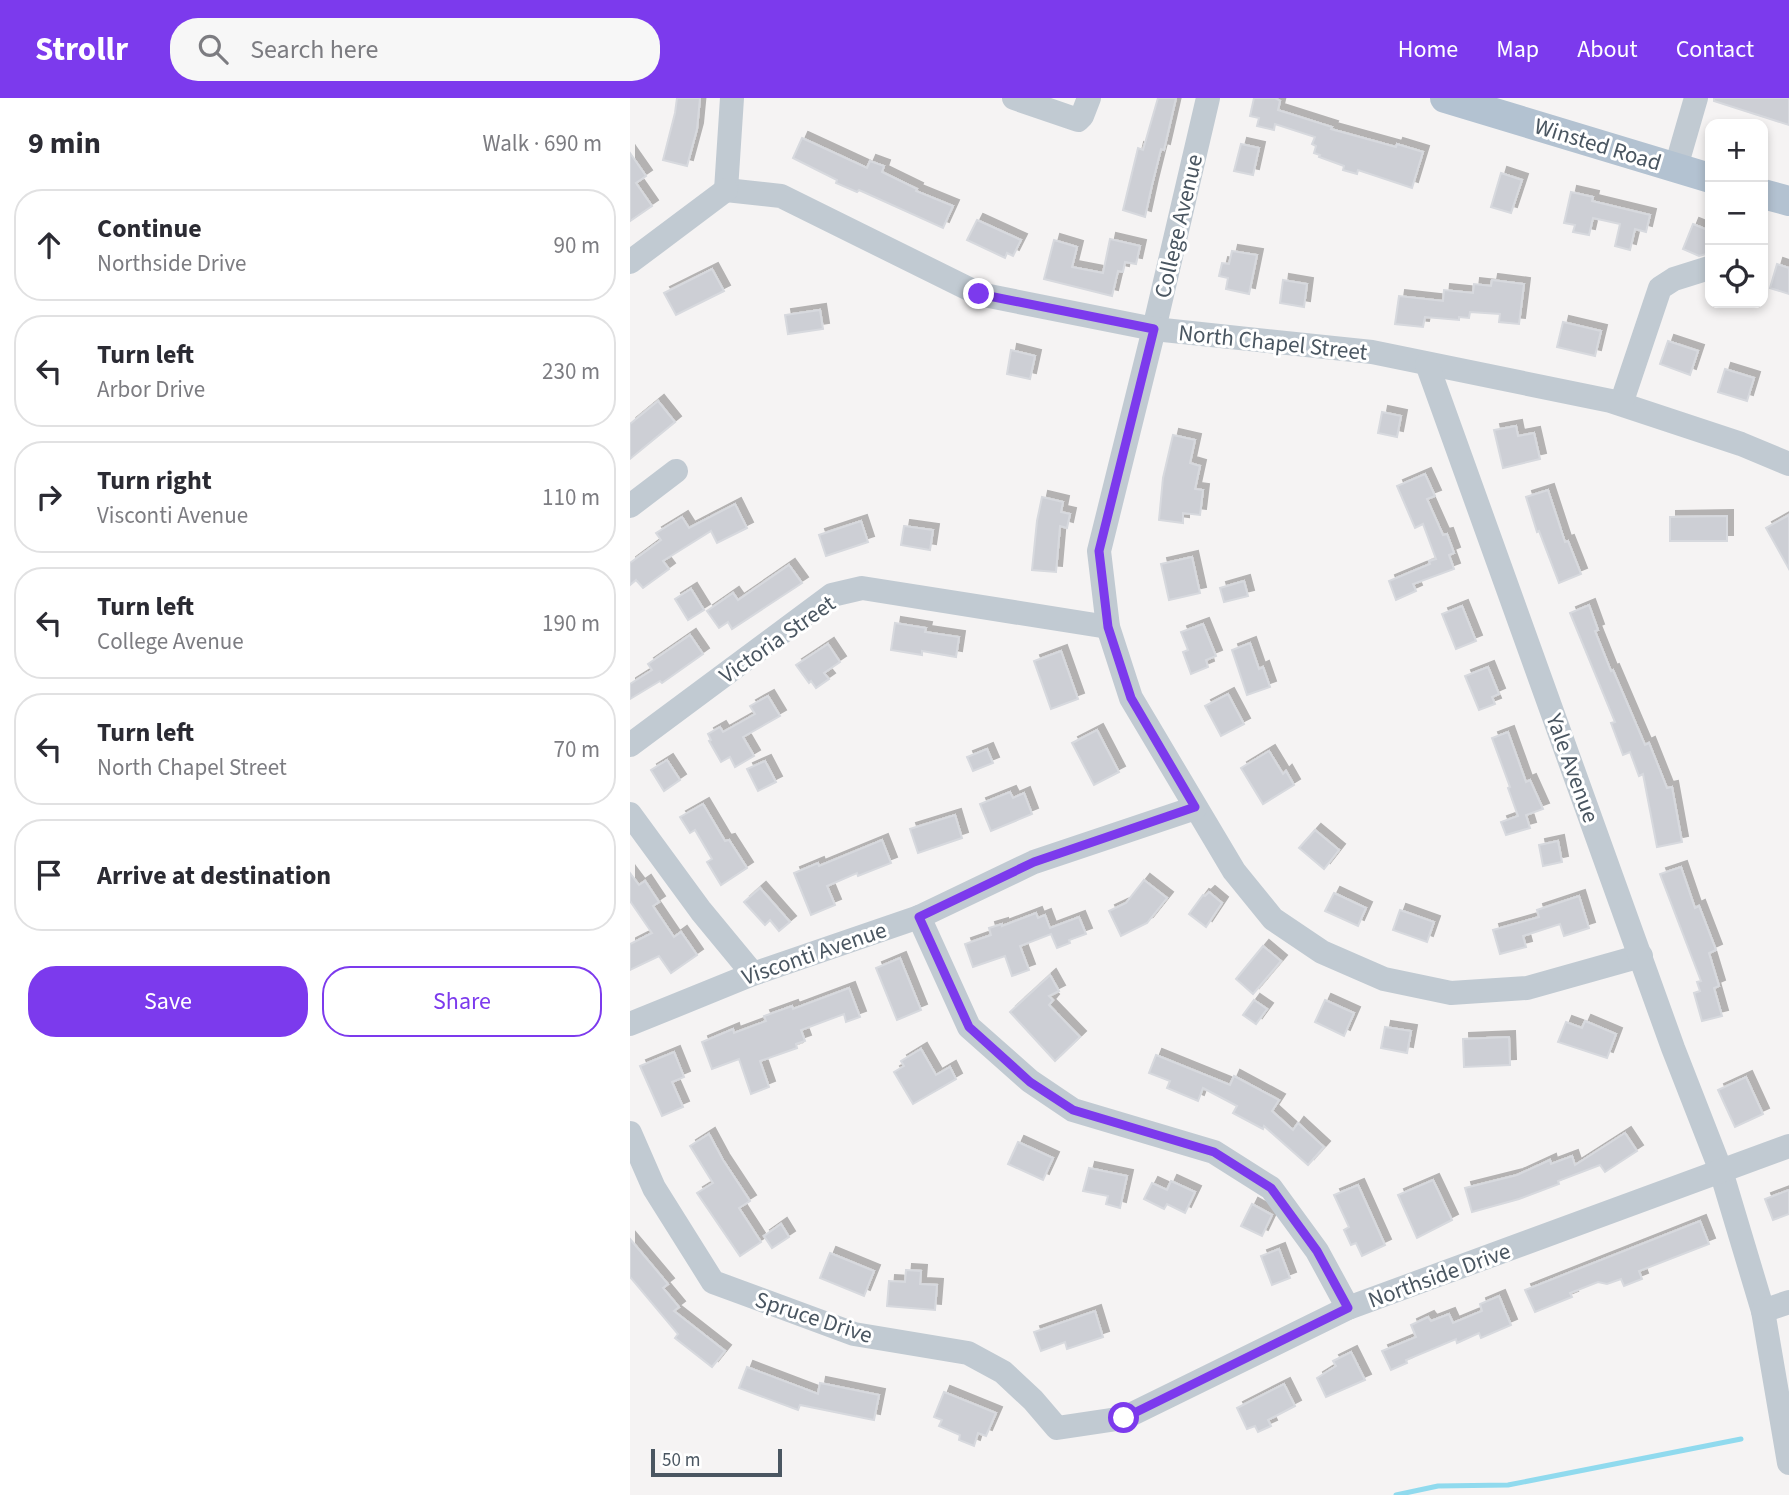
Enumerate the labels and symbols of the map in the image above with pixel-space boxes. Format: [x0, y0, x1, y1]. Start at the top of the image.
street label: Winsted Road [1530, 110, 1665, 179]
street label: College Avenue [1146, 151, 1211, 301]
route end [963, 278, 994, 309]
street label: North Chapel Street [1177, 316, 1369, 369]
street label: Victoria Street [712, 587, 842, 692]
street label: Yale Avenue [1537, 708, 1607, 827]
street label: Visconti Avenue [737, 913, 891, 994]
street label: Northside Drive [1363, 1234, 1515, 1317]
street label: Spruce Drive [751, 1283, 877, 1352]
route start [1108, 1402, 1139, 1433]
scale bar [651, 1446, 782, 1478]

